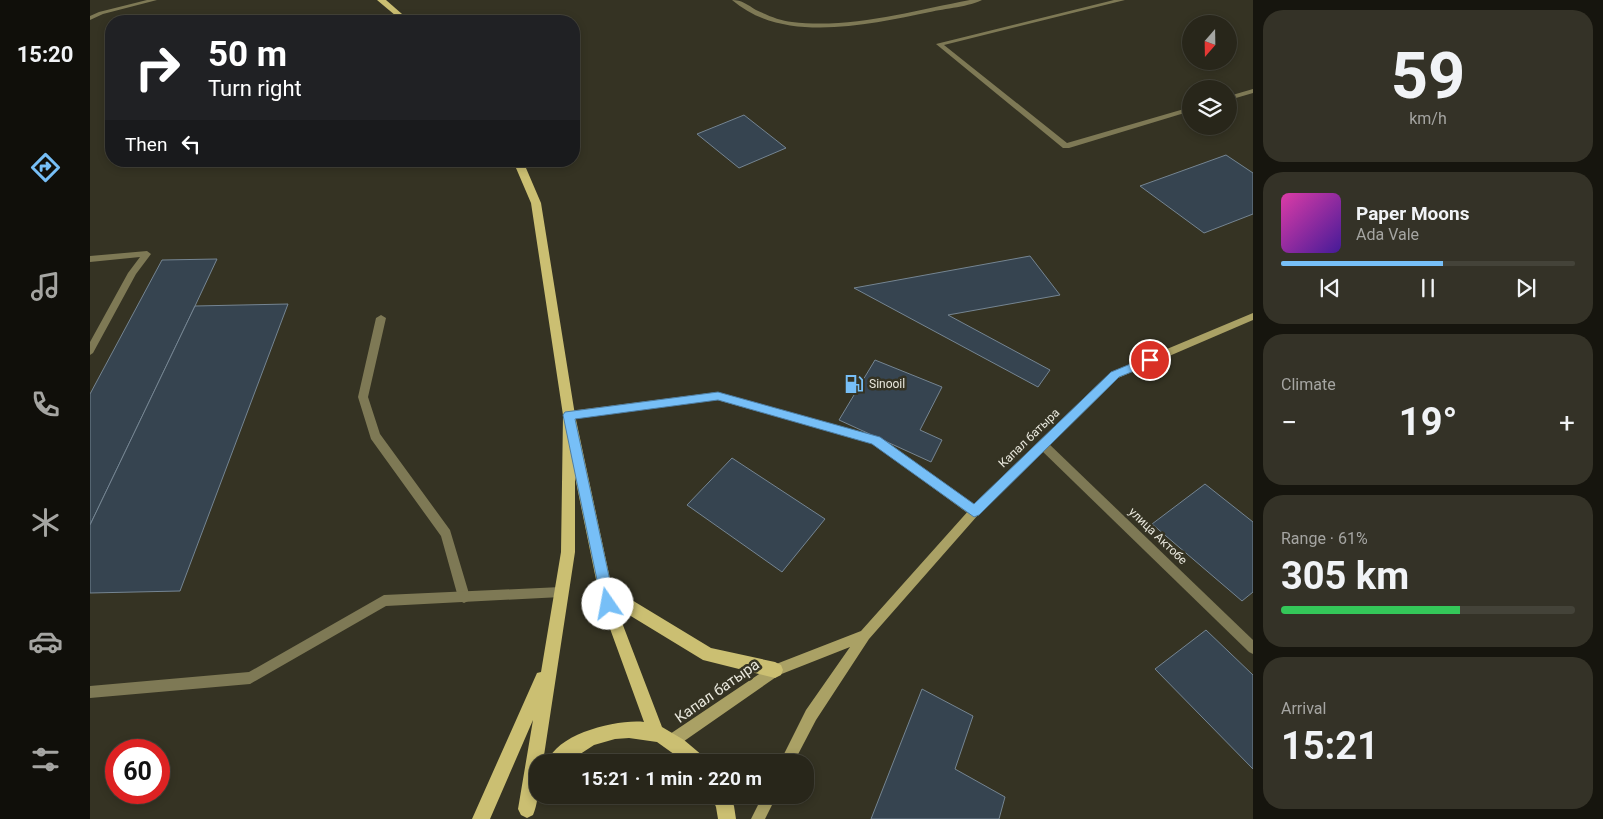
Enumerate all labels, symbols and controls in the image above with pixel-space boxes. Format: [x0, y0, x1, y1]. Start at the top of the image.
north arrow [1182, 15, 1238, 70]
map controls [1182, 15, 1237, 135]
text: 50 m [208, 34, 287, 75]
icon: right [125, 35, 190, 100]
text: 59 [1391, 38, 1465, 114]
text: 15:20 [17, 42, 73, 67]
text: Turn right [208, 76, 302, 101]
button: layers [1182, 80, 1237, 135]
text: km/h [1409, 109, 1447, 128]
icon: left [177, 130, 205, 158]
text: Then [125, 133, 167, 156]
icon: directions [28, 150, 63, 185]
text: Paper Moons [1356, 202, 1469, 225]
text: Ada Vale [1356, 225, 1419, 244]
icon: music [28, 269, 63, 304]
icon: previous [1316, 274, 1344, 302]
icon: pause [1414, 274, 1442, 302]
icon: next [1512, 274, 1540, 302]
pin [1129, 339, 1171, 381]
icon: arrive [1136, 346, 1164, 374]
fuel station icon: Sinooil [843, 373, 865, 395]
text: Climate [1281, 375, 1336, 394]
place label: Sinooil [869, 377, 905, 391]
icon: phone [28, 387, 63, 422]
text: 19° [1399, 400, 1457, 444]
street label: Капал батыра [996, 406, 1062, 470]
text: − [1281, 406, 1297, 439]
text: + [1559, 406, 1575, 439]
icon: climate [28, 505, 63, 540]
street label: улица Актобе [1126, 505, 1190, 567]
text: Range · 61% [1281, 529, 1368, 548]
text: 305 km [1281, 554, 1409, 598]
position arrow [581, 577, 633, 629]
icon: car [28, 624, 63, 659]
street label: Капал батыра [671, 655, 763, 727]
text: Arrival [1281, 699, 1326, 718]
text: 15:21 [1281, 724, 1379, 768]
speed limit sign: 60 [105, 739, 170, 804]
icon: filters [28, 742, 63, 777]
text: 15:21 · 1 min · 220 m [581, 767, 762, 790]

